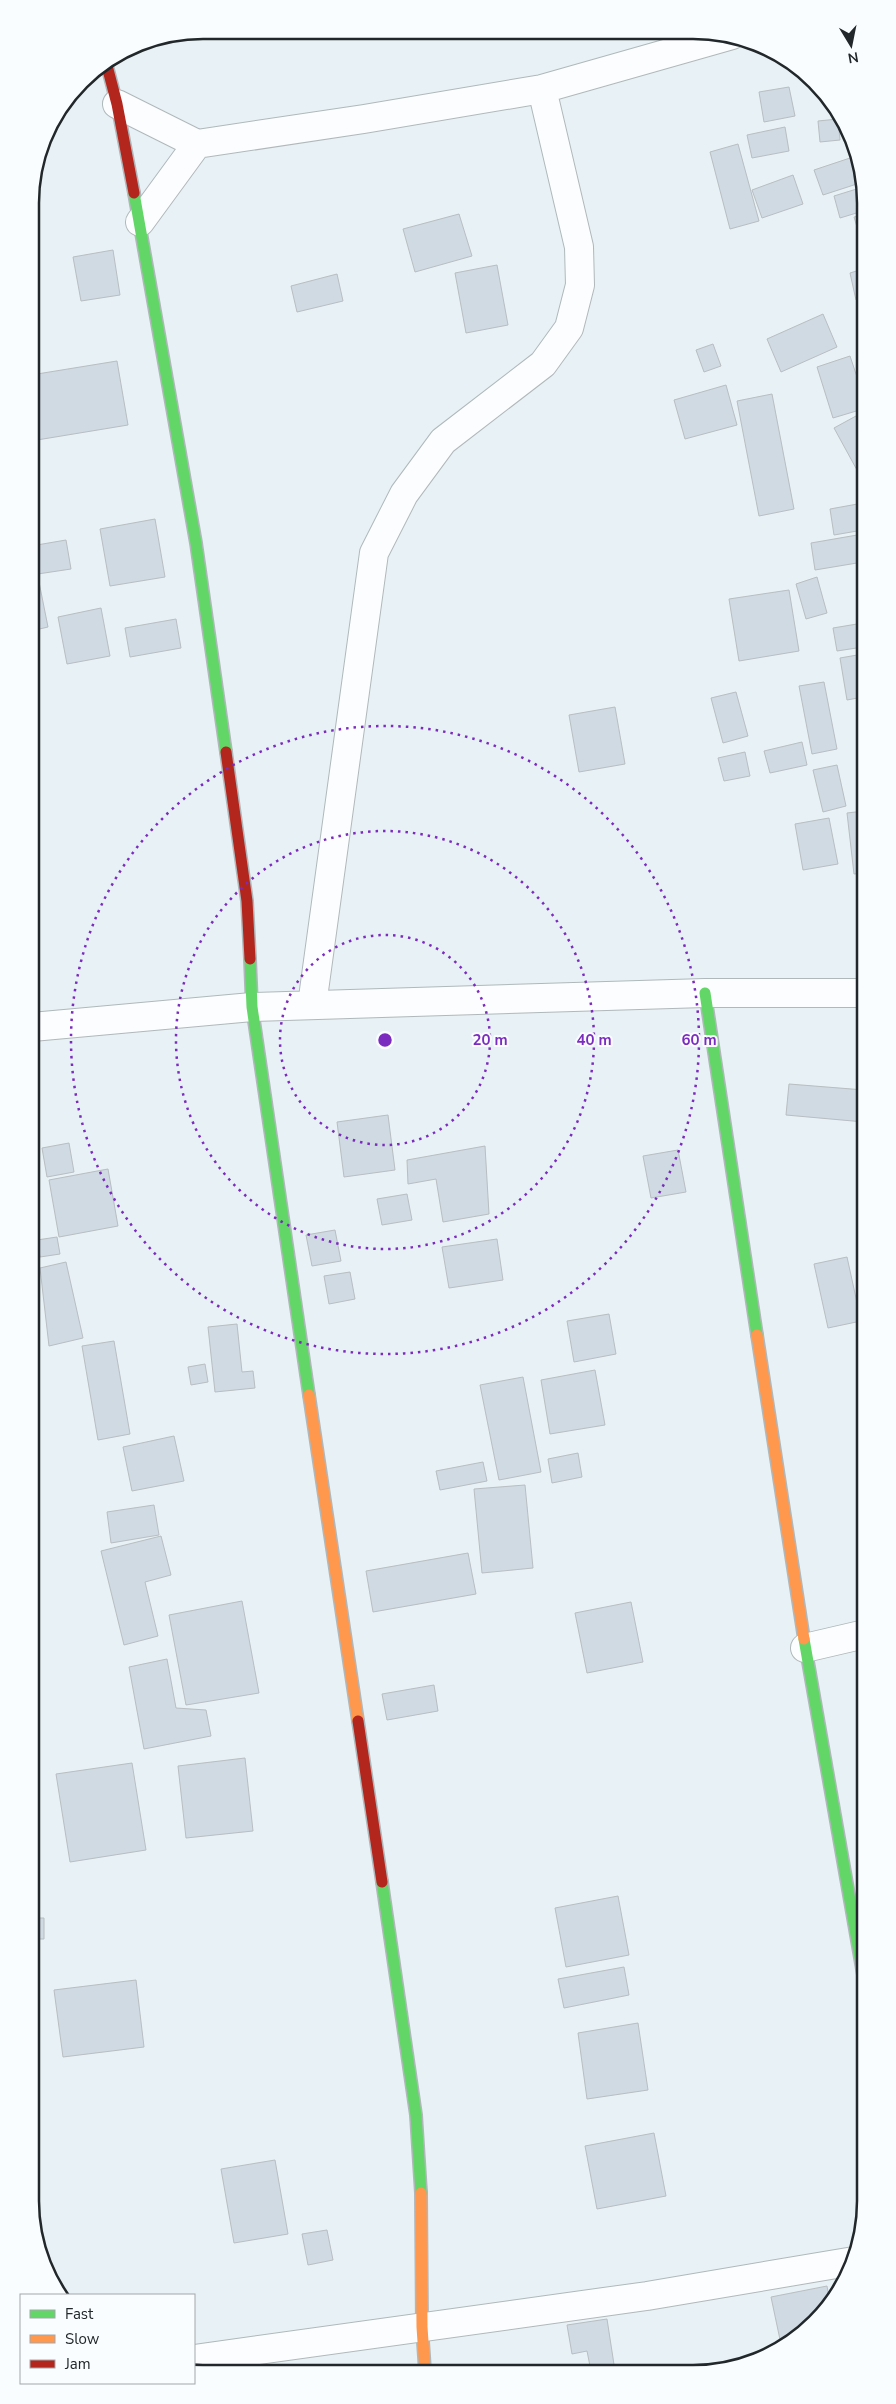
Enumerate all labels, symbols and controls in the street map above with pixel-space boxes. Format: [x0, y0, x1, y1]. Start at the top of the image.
north arrow [826, 20, 876, 70]
text: N [846, 47, 860, 68]
text: 20 m [472, 1030, 508, 1050]
text: 40 m [576, 1030, 612, 1050]
text: 60 m [681, 1030, 717, 1050]
centre of rings [376, 1031, 394, 1049]
legend [20, 2294, 195, 2384]
text: Fast [65, 2304, 94, 2324]
text: Slow [65, 2329, 100, 2349]
text: Jam [64, 2354, 91, 2374]

